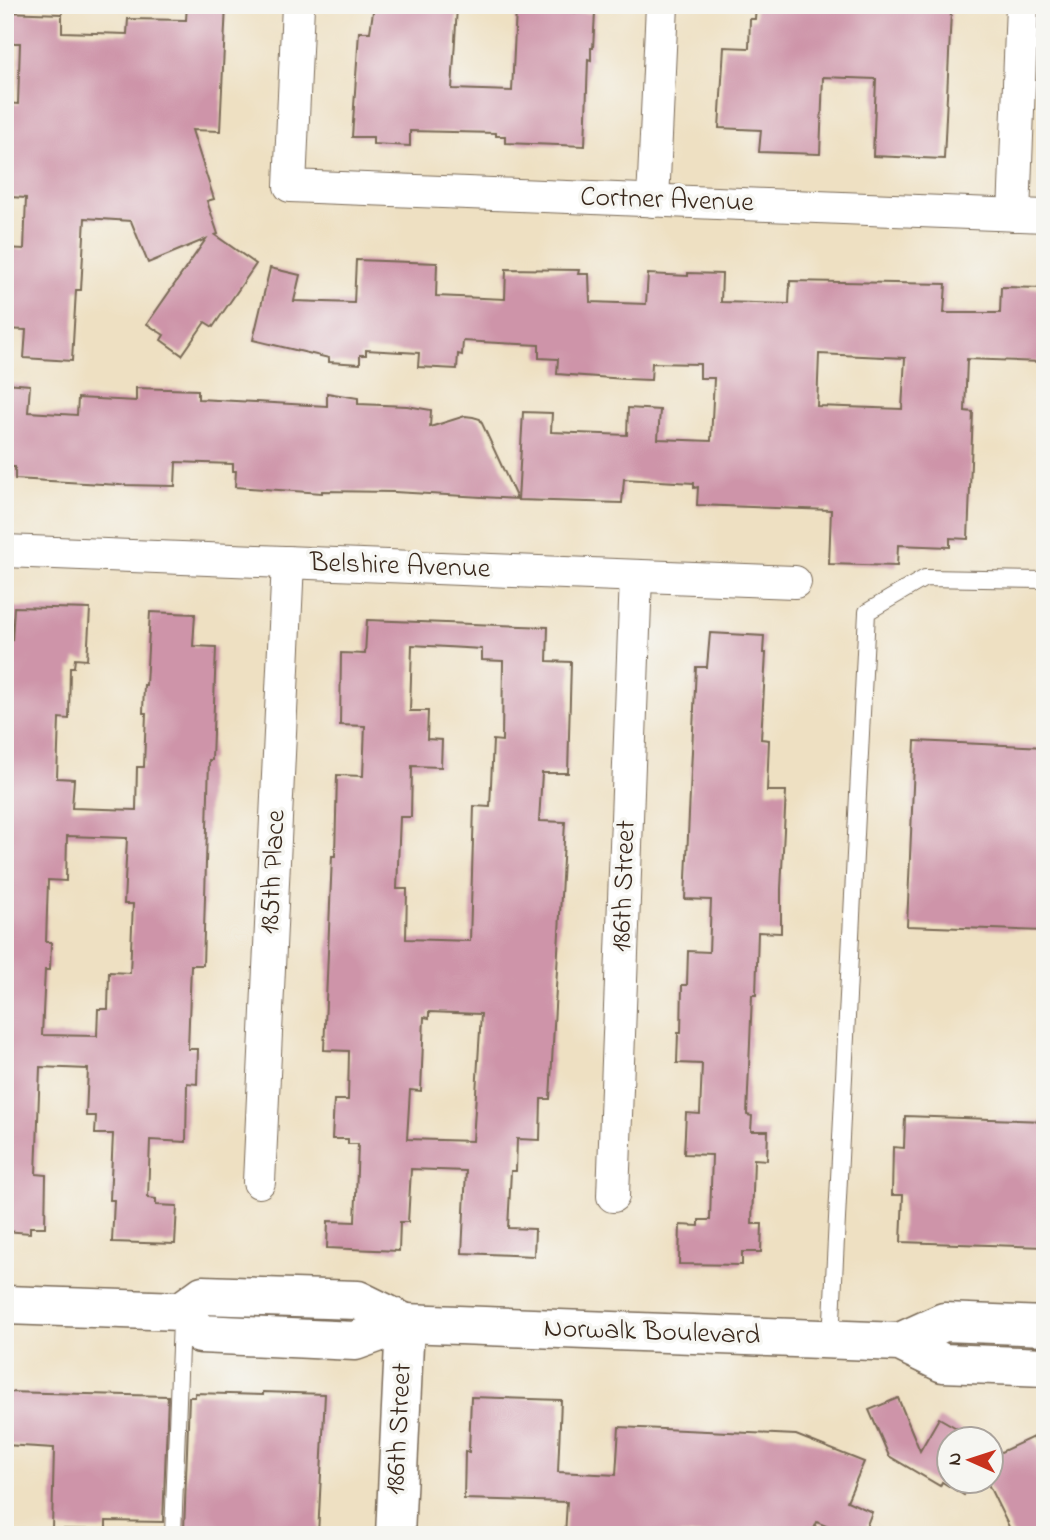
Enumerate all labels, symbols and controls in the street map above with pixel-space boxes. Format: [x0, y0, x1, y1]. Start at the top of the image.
street label: Cortner Avenue [579, 177, 755, 225]
street label: Belshire Avenue [308, 543, 491, 591]
street label: 185th Place [250, 808, 298, 935]
street label: 186th Street [602, 819, 648, 953]
street label: Norwalk Boulevard [543, 1309, 761, 1357]
street label: 186th Street [376, 1362, 424, 1496]
north arrow [934, 1424, 1004, 1494]
text: N [942, 1452, 969, 1466]

